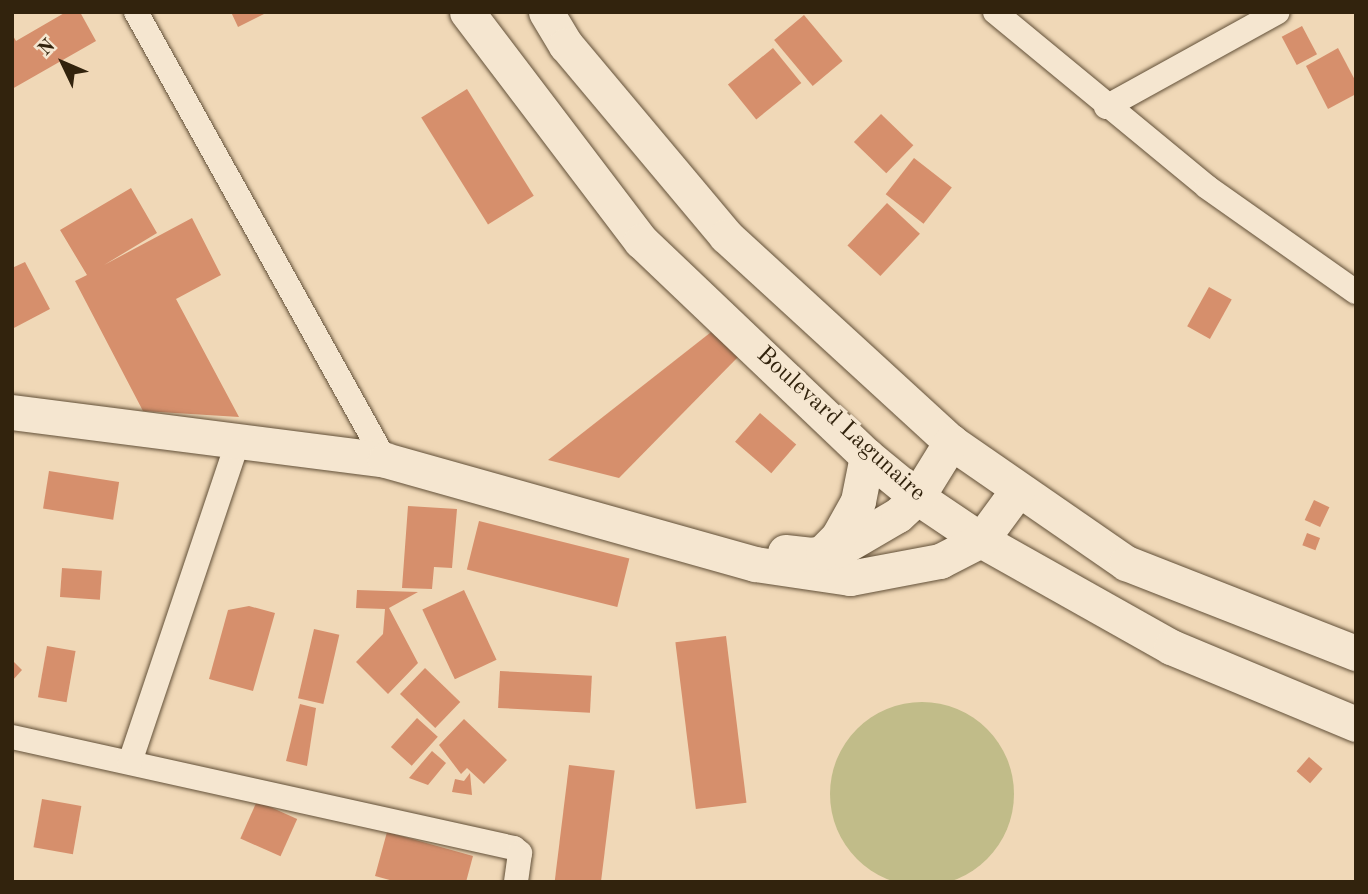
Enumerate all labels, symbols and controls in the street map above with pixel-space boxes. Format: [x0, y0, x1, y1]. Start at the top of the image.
north arrow [28, 28, 98, 98]
text: N [36, 36, 59, 60]
street label: Boulevard Lagunaire [750, 342, 930, 508]

